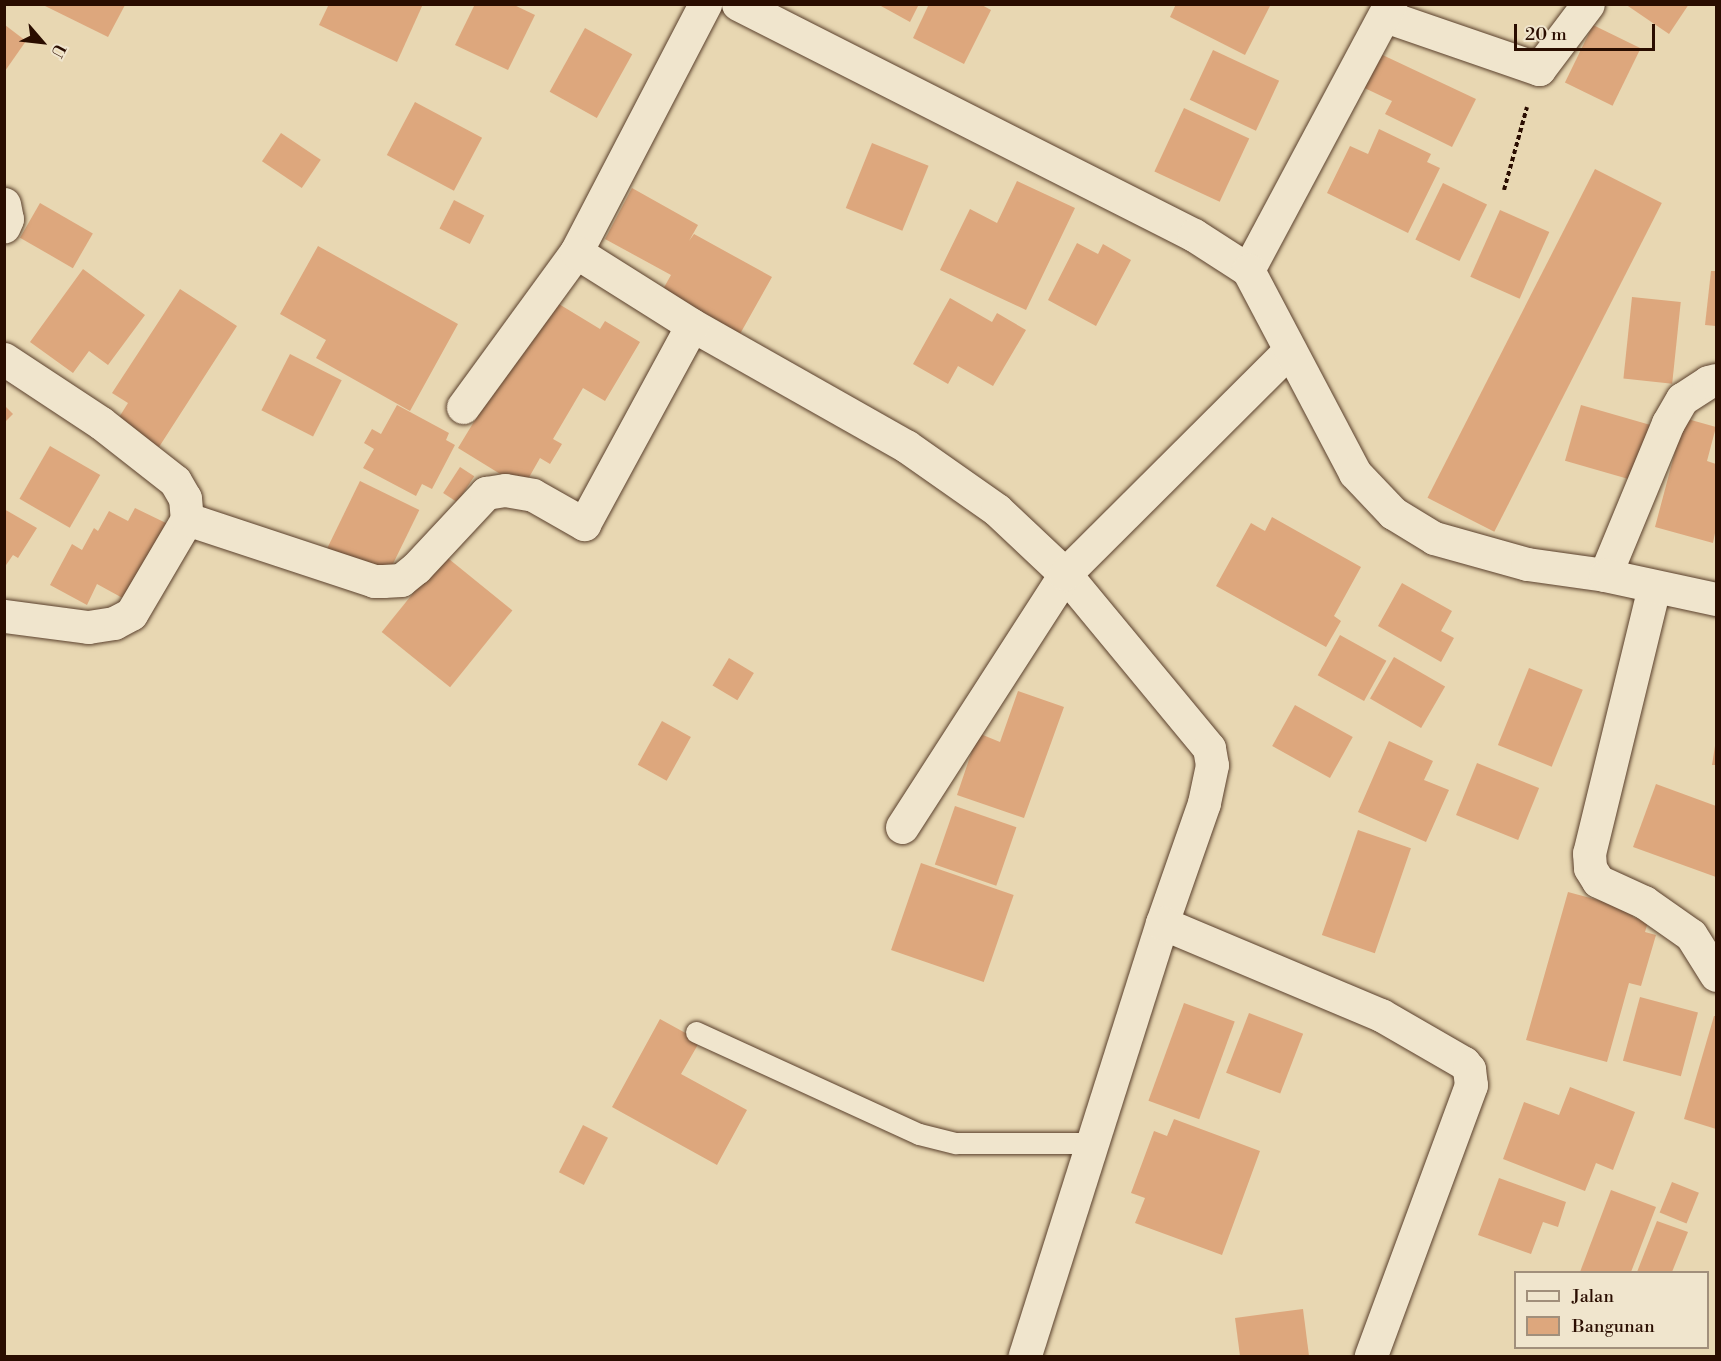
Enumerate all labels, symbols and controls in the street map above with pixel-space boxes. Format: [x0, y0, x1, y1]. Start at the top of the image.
north arrow [12, 12, 72, 72]
scale bar [1517, 12, 1658, 50]
text: 20 m [1525, 23, 1567, 46]
text: U [46, 40, 70, 61]
legend [1514, 1271, 1709, 1349]
text: Jalan [1572, 1285, 1614, 1308]
text: Bangunan [1572, 1315, 1655, 1338]

